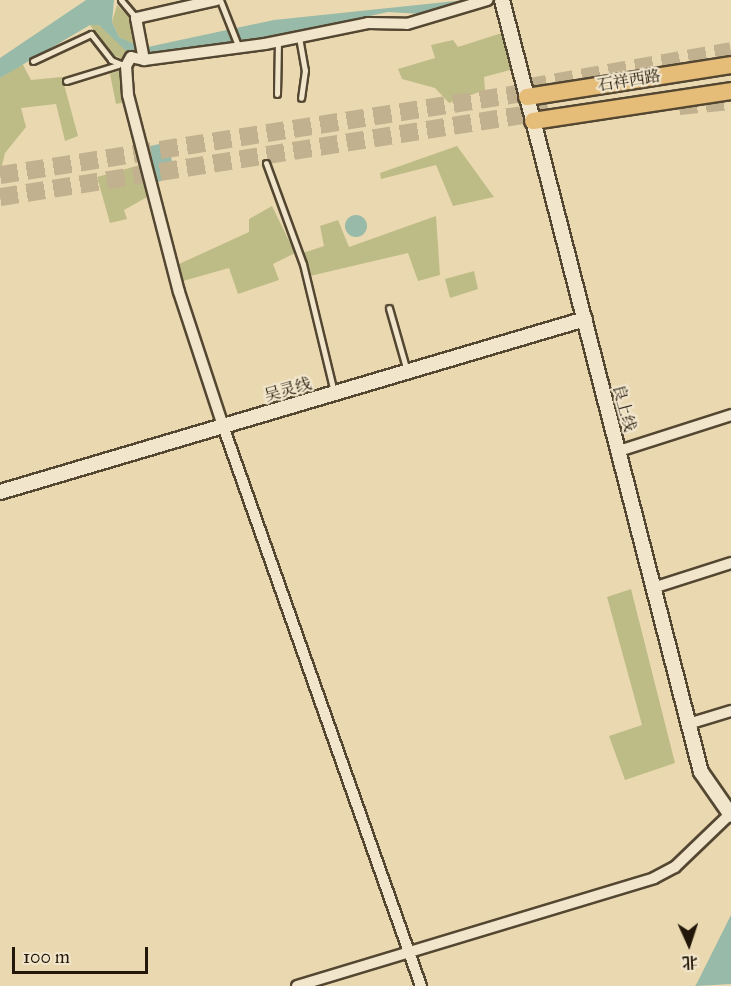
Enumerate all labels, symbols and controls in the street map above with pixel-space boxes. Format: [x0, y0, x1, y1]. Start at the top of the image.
street label: 石祥西路 [596, 67, 662, 95]
street label: 吴灵线 [262, 374, 314, 406]
street label: 良上线 [609, 382, 639, 434]
north arrow [659, 914, 719, 974]
scale bar [15, 935, 152, 973]
text: 100 m [23, 946, 70, 968]
text: 北 [681, 953, 698, 972]

